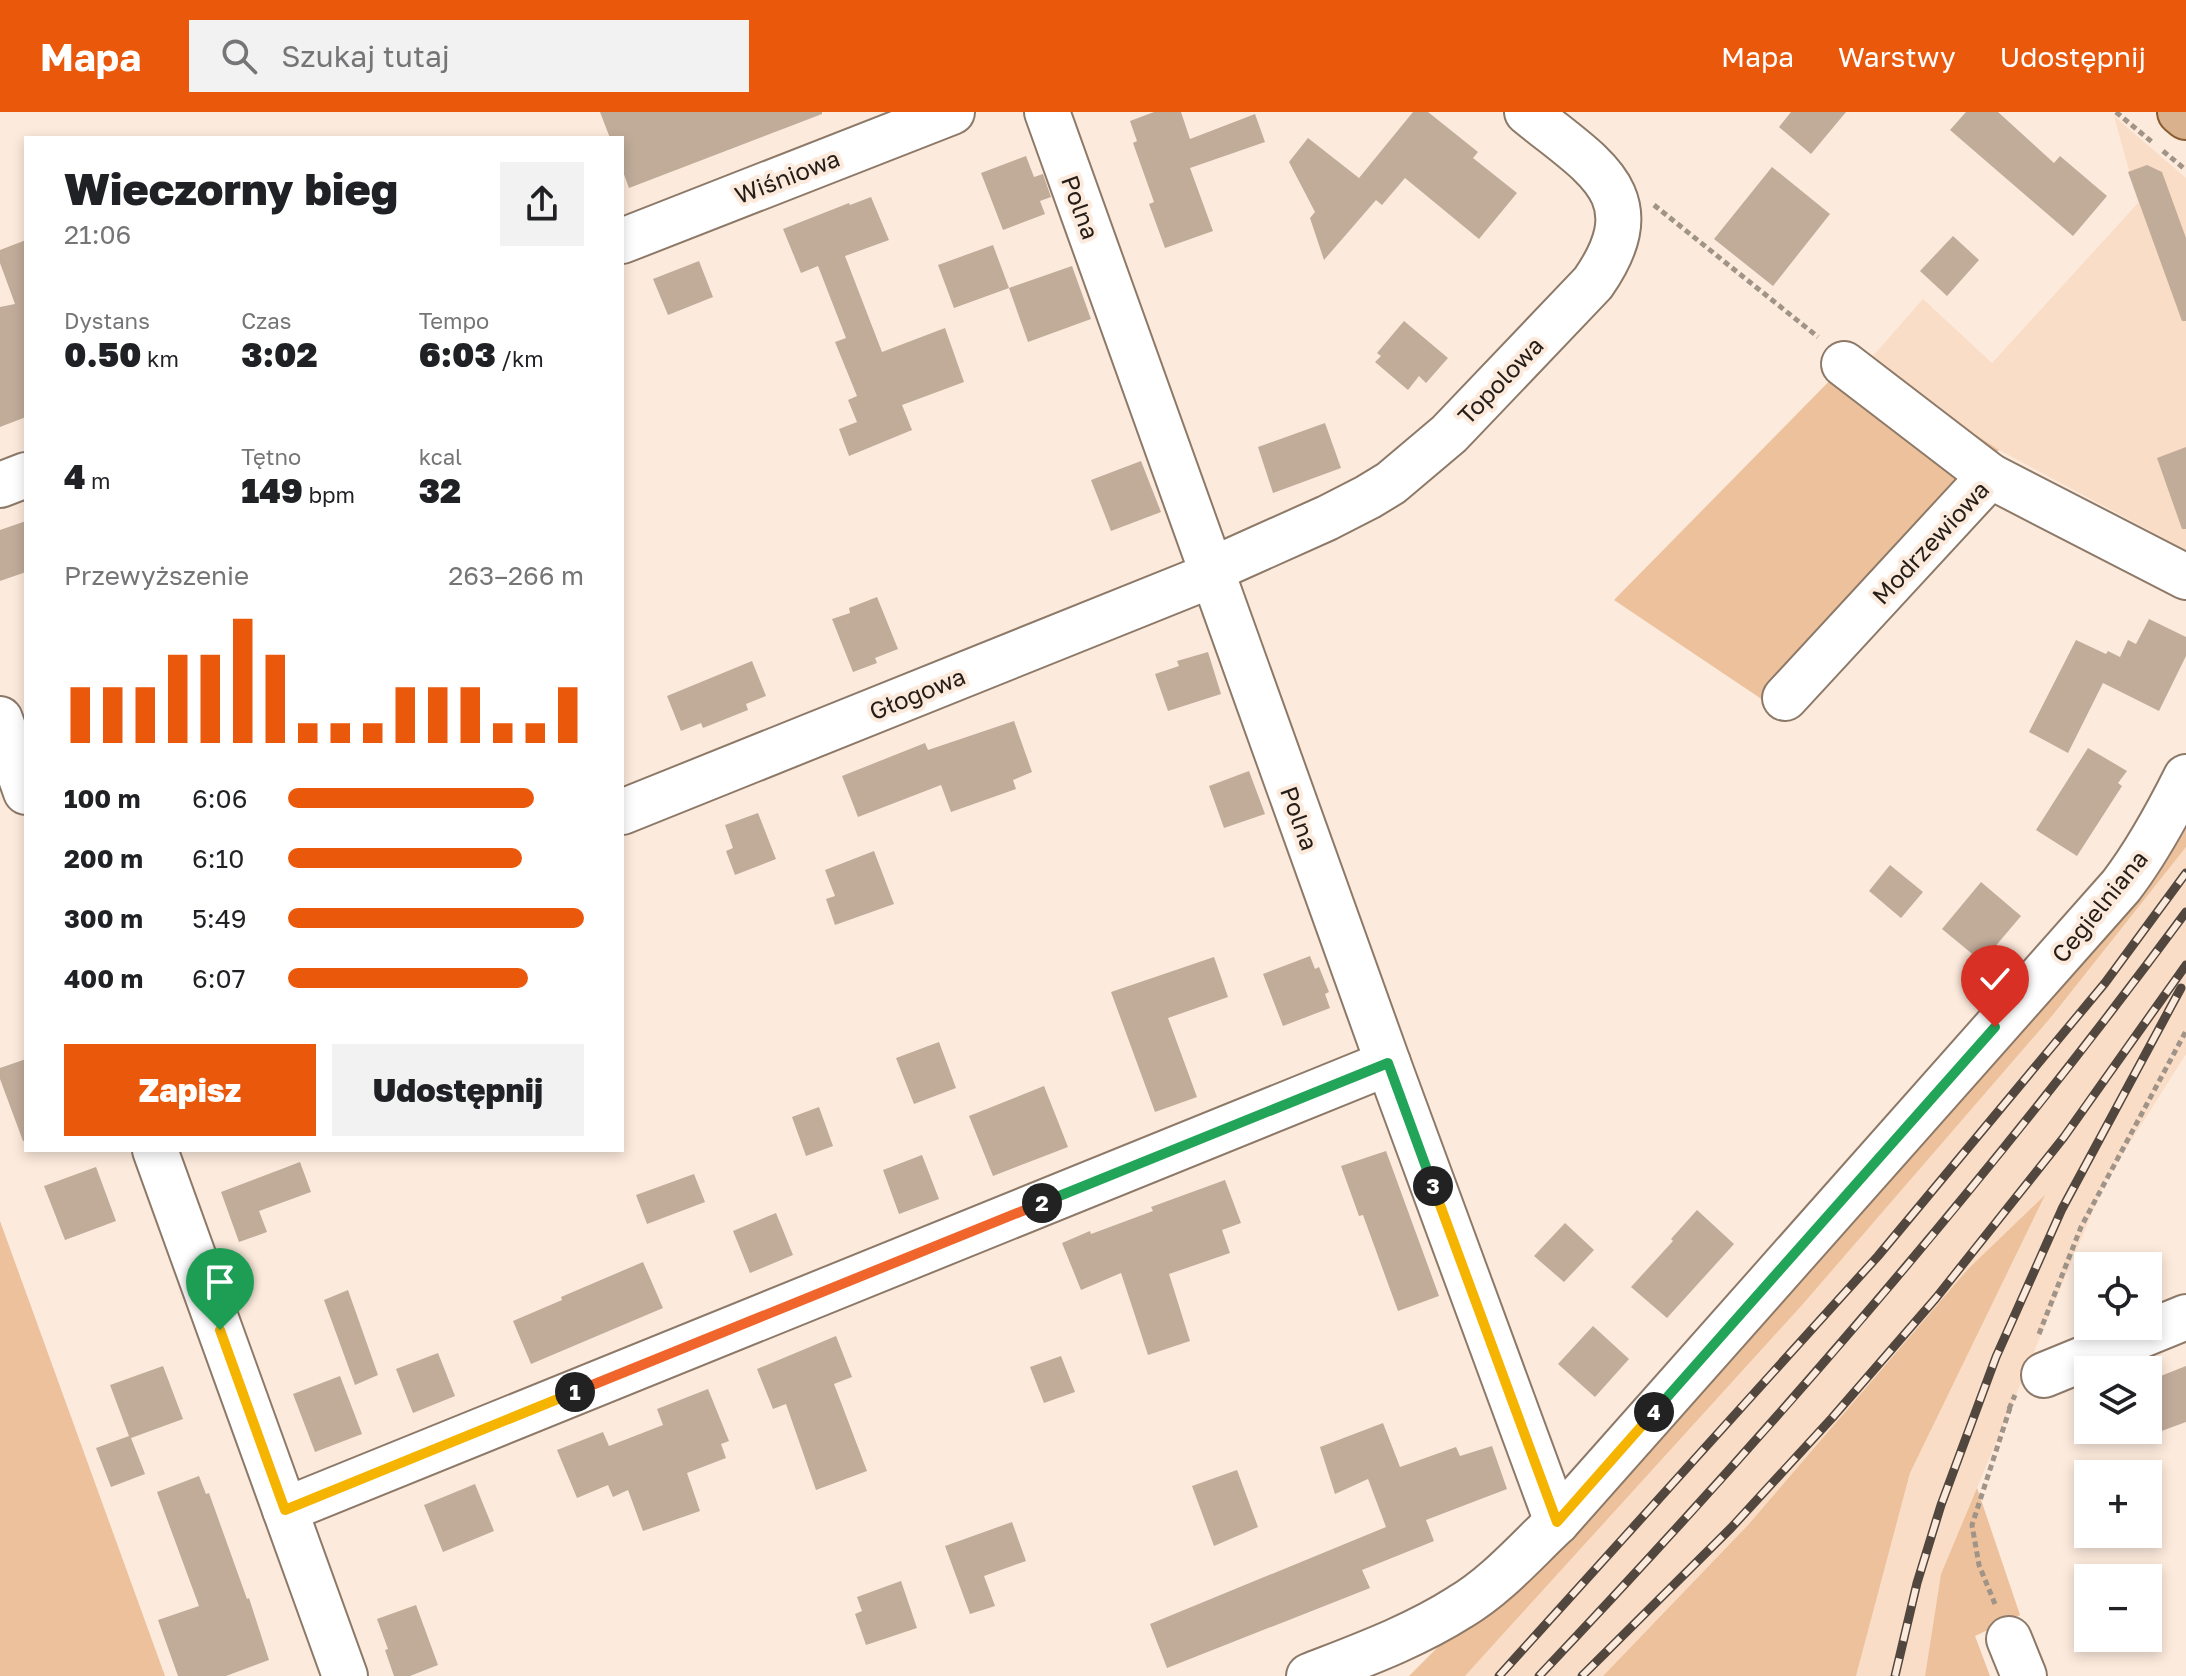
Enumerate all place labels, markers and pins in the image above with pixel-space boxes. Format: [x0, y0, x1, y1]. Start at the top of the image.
pin [1961, 945, 2029, 1027]
pin: 3 [1413, 1166, 1453, 1206]
pin: 2 [1022, 1183, 1062, 1223]
pin [186, 1248, 254, 1330]
pin: 1 [555, 1372, 595, 1412]
pin: 4 [1634, 1392, 1674, 1432]

